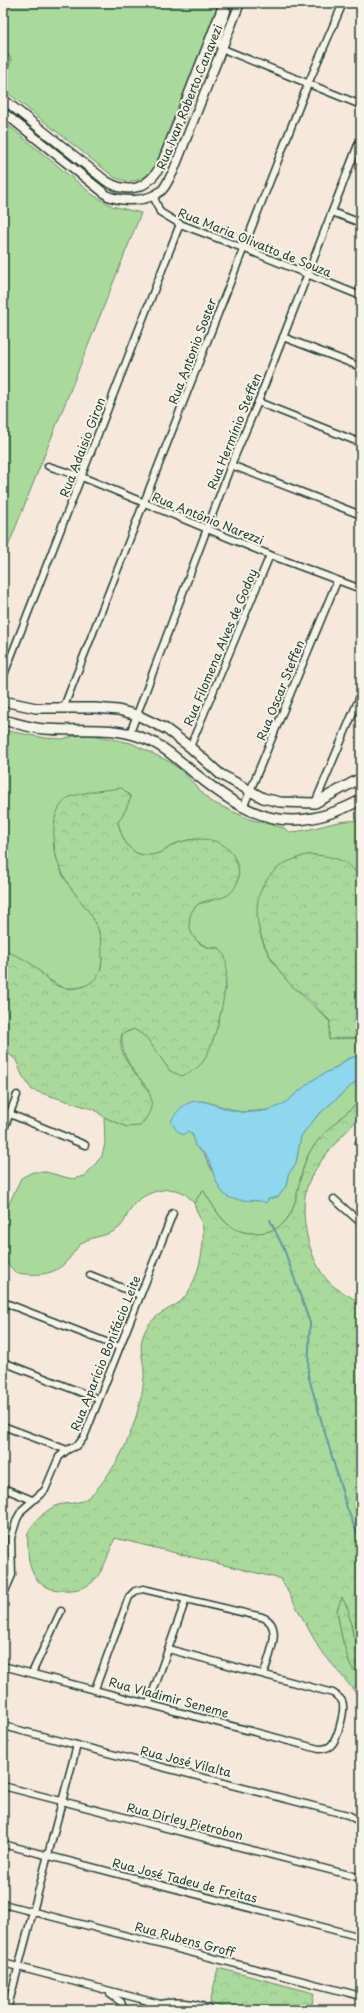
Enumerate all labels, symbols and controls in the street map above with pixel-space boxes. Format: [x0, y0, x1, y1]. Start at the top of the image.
street label: Rua Ivan Roberto Canavezi [152, 22, 226, 172]
street label: Rua Maria Olivatto de Souza [175, 203, 335, 281]
street label: Rua Antonio Soster [163, 295, 221, 407]
street label: Rua Hermínio Steffen [202, 370, 266, 492]
street label: Rua Adaisio Giron [55, 394, 109, 500]
street label: Rua Antônio Narezzi [149, 487, 267, 549]
street label: Rua Filomena Alves de Godoy [179, 566, 261, 728]
street label: Rua Oscar Steffen [252, 637, 308, 743]
street label: Rua Aparício Bonifácio Leite [65, 1272, 145, 1434]
street label: Rua Vladimir Seneme [107, 1672, 232, 1722]
street label: Rua José Vilalta [139, 1741, 234, 1781]
street label: Rua Dirley Pietrobon [125, 1798, 245, 1844]
street label: Rua José Tadeu de Freitas [111, 1853, 260, 1907]
street label: Rua Rubens Groff [133, 1917, 238, 1961]

